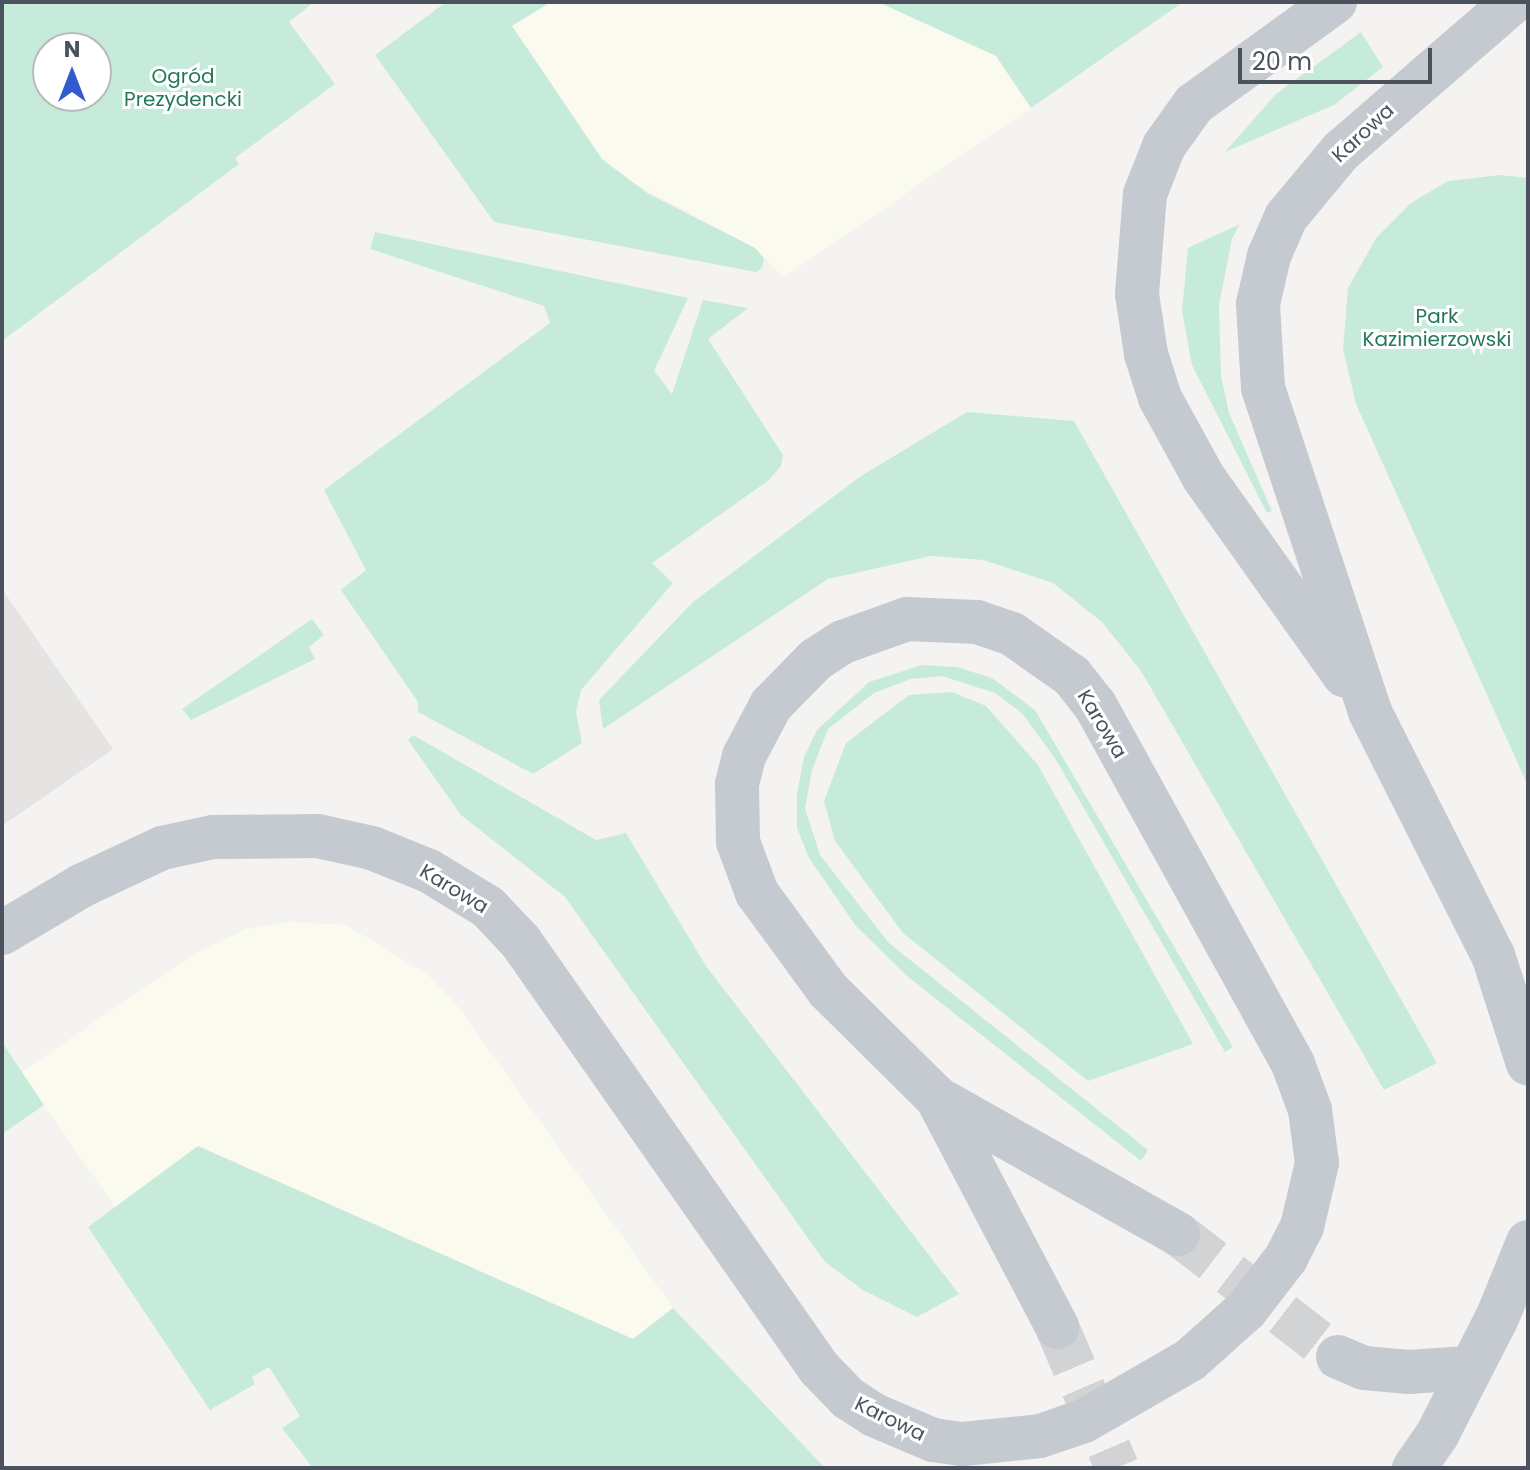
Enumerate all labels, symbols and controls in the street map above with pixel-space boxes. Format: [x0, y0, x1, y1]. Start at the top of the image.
north arrow [32, 32, 112, 112]
scale bar [1242, 32, 1436, 82]
text: N [64, 34, 80, 65]
text: 20 m [1252, 45, 1312, 78]
park label: Ogród Prezydencki [124, 65, 242, 112]
street label: Karowa [1327, 98, 1399, 168]
park label: Park Kazimierzowski [1363, 305, 1511, 352]
street label: Karowa [1072, 685, 1132, 763]
street label: Karowa [415, 859, 493, 919]
street label: Karowa [851, 1392, 929, 1446]

